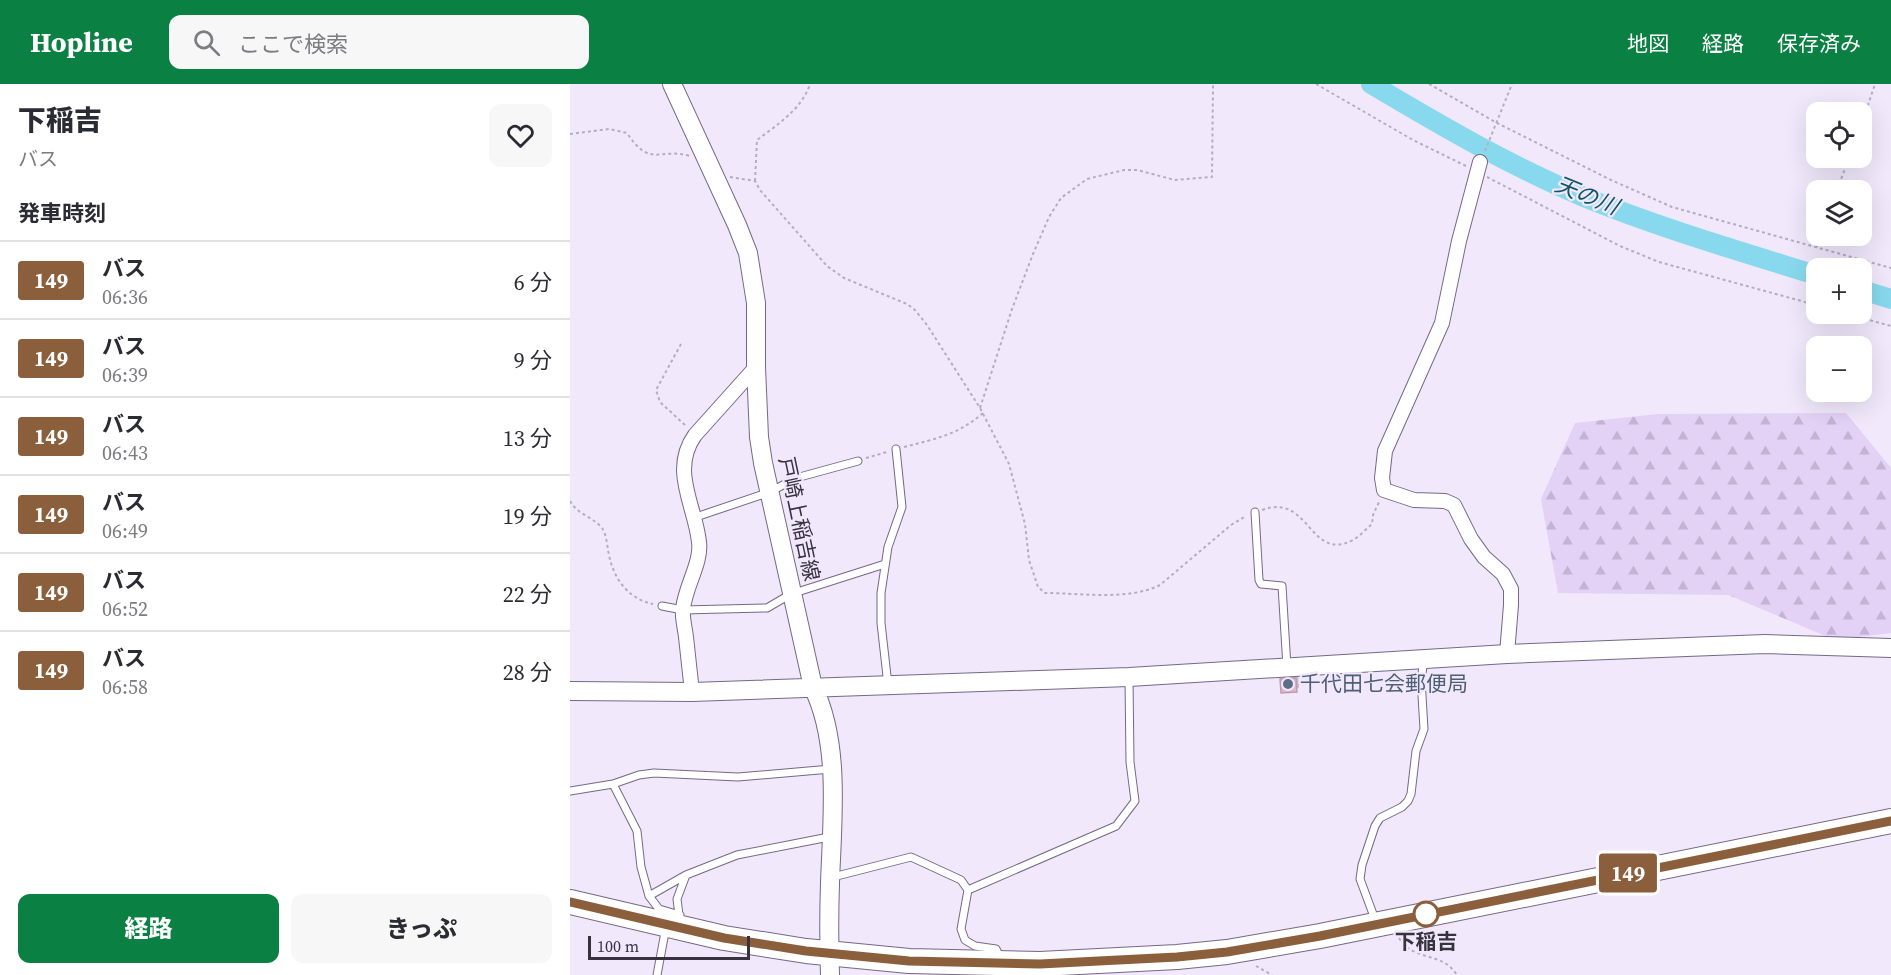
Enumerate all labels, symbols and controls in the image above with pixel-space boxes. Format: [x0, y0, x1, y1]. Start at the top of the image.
search box [169, 15, 589, 69]
text: Hopline [30, 23, 133, 61]
icon: search [190, 26, 223, 59]
text: ここで検索 [238, 29, 348, 59]
text: 地図 [1627, 29, 1669, 58]
text: 経路 [1702, 29, 1744, 58]
text: 保存済み [1777, 29, 1861, 58]
text: 下稲吉 [18, 101, 102, 139]
map controls [1806, 102, 1872, 402]
button: locate [1806, 102, 1872, 168]
button: heart [489, 104, 552, 167]
text: バス [18, 145, 58, 173]
water label: 天の川 [1551, 169, 1625, 222]
button: layers [1806, 180, 1872, 246]
text: 発車時刻 [18, 198, 106, 228]
text: バス [102, 253, 146, 283]
button: + [1806, 258, 1872, 324]
text: 149 [34, 266, 68, 295]
text: 6 分 [514, 267, 552, 297]
text: 06:36 [102, 283, 148, 311]
text: バス [102, 331, 146, 361]
button: − [1806, 336, 1872, 402]
text: 149 [34, 344, 68, 373]
text: 9 分 [514, 345, 552, 375]
text: 06:39 [102, 361, 148, 389]
text: バス [102, 409, 146, 439]
text: 149 [34, 422, 68, 451]
text: 13 分 [503, 423, 552, 453]
text: 06:43 [102, 439, 148, 467]
street label: 戸崎上稲吉線 [772, 454, 827, 584]
text: バス [102, 487, 146, 517]
text: 149 [34, 500, 68, 529]
text: 19 分 [503, 501, 552, 531]
text: 06:49 [102, 517, 148, 545]
text: バス [102, 565, 146, 595]
text: 149 [34, 578, 68, 607]
text: 22 分 [503, 579, 552, 609]
text: 06:52 [102, 595, 148, 623]
text: バス [102, 643, 146, 673]
text: 149 [34, 656, 68, 685]
text: 28 分 [503, 657, 552, 687]
place label: 千代田七会郵便局 [1300, 669, 1468, 698]
text: 06:58 [102, 673, 148, 701]
marker: 千代田七会郵便局 [1281, 677, 1295, 691]
line badge: 149 [1594, 854, 1662, 892]
text: 149 [1611, 859, 1645, 888]
button: 経路 [18, 894, 279, 963]
button: きっぷ [291, 894, 552, 963]
marker: 下稲吉 [1413, 901, 1439, 927]
place label: 下稲吉 [1395, 927, 1458, 956]
scale bar [588, 933, 750, 960]
text: 100 m [597, 935, 639, 957]

